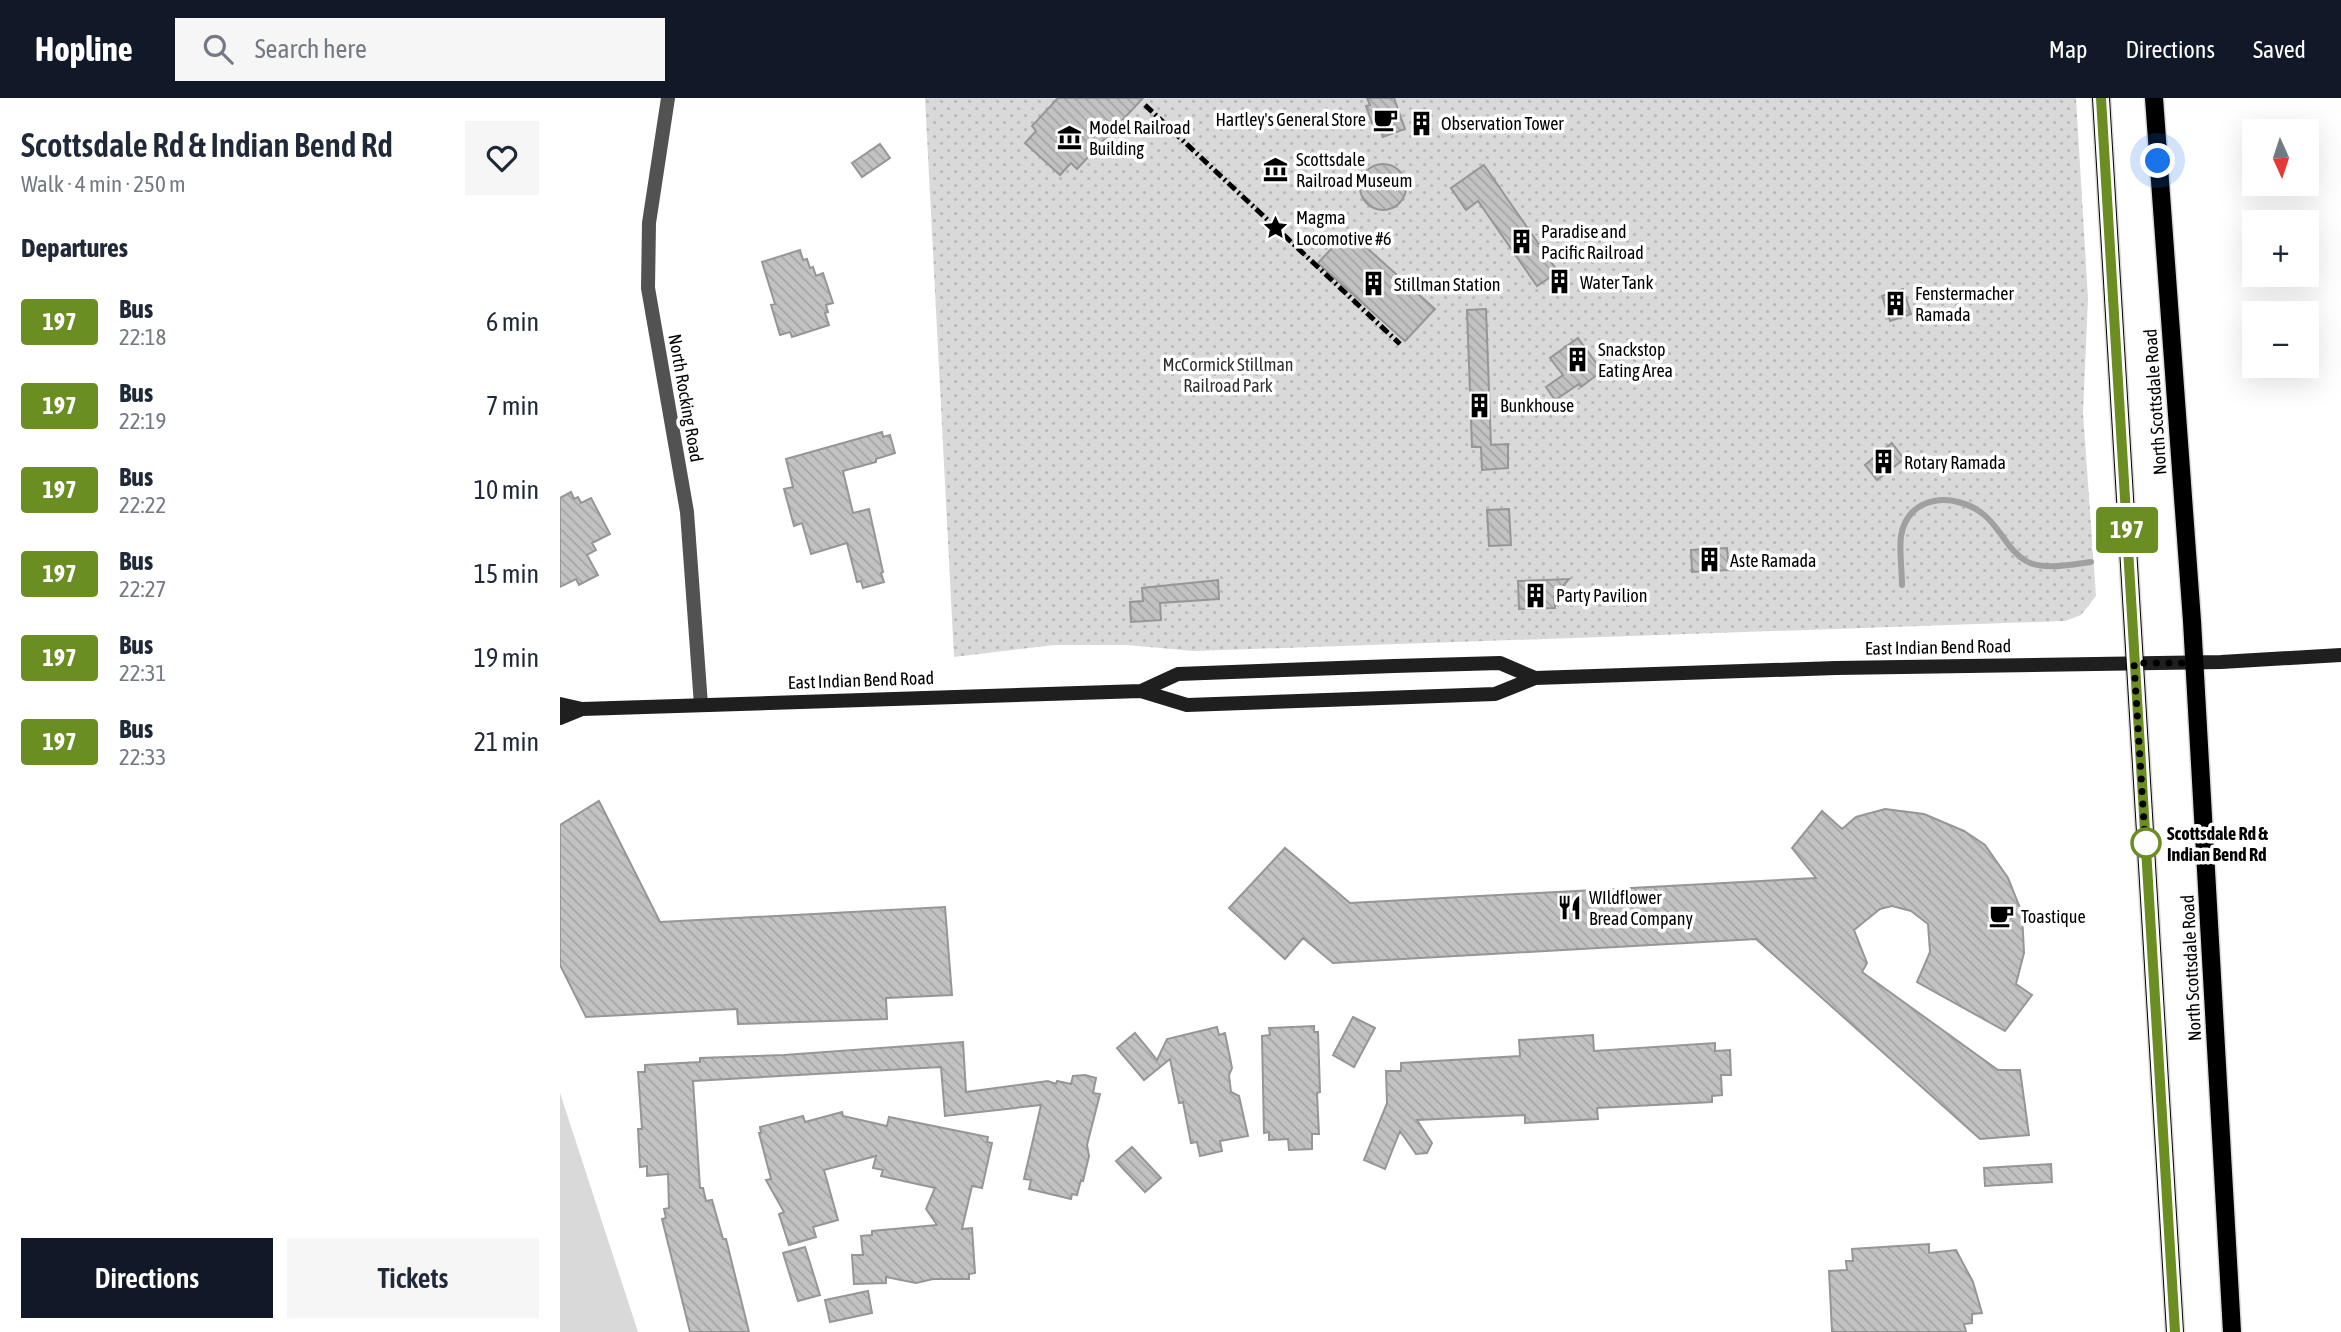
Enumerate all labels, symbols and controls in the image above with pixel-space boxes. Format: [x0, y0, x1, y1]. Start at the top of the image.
search box [175, 18, 665, 81]
text: Hopline [35, 30, 133, 68]
icon: search [199, 30, 237, 68]
text: Search here [255, 34, 367, 64]
text: Map [2049, 36, 2087, 63]
text: Directions [2125, 36, 2215, 63]
text: Saved [2253, 36, 2306, 63]
cafe icon: Hartley's General Store [1372, 105, 1400, 133]
place label: Hartley's General Store [1215, 109, 1366, 130]
building icon: Observation Tower [1407, 109, 1435, 137]
place label: Observation Tower [1441, 113, 1564, 134]
place label: Model Railroad Building [1089, 117, 1190, 159]
north arrow [2242, 119, 2319, 196]
map controls [2242, 119, 2319, 378]
button: heart [465, 121, 539, 195]
museum icon: Model Railroad Building [1055, 123, 1083, 151]
text: Scottsdale Rd & Indian Bend Rd [21, 126, 393, 164]
your location [2140, 143, 2175, 178]
place label: Scottsdale Railroad Museum [1296, 149, 1412, 191]
museum icon: Scottsdale Railroad Museum [1262, 155, 1290, 183]
text: Walk · 4 min · 250 m [21, 171, 185, 197]
place label: Magma Locomotive #6 [1296, 207, 1392, 249]
button: + [2242, 210, 2319, 287]
place icon: Magma Locomotive #6 [1262, 213, 1290, 241]
place label: Paradise and Pacific Railroad [1541, 221, 1644, 263]
building icon: Paradise and Pacific Railroad [1507, 227, 1535, 255]
text: Departures [21, 233, 128, 263]
building icon: Water Tank [1546, 268, 1574, 296]
building icon: Stillman Station [1360, 270, 1388, 298]
place label: Water Tank [1580, 272, 1654, 293]
place label: Stillman Station [1394, 274, 1501, 295]
place label: Fenstermacher Ramada [1915, 283, 2015, 325]
building icon: Fenstermacher Ramada [1881, 289, 1909, 317]
text: Bus [119, 294, 153, 324]
button: − [2242, 301, 2319, 378]
text: 6 min [486, 307, 539, 337]
text: 197 [43, 308, 76, 335]
text: 22:18 [119, 324, 166, 350]
street label: North Scottsdale Road [2139, 328, 2171, 476]
street label: North Rocking Road [664, 332, 708, 464]
place label: Snackstop Eating Area [1598, 339, 1673, 381]
building icon: Snackstop Eating Area [1564, 345, 1592, 373]
park label: McCormick Stillman Railroad Park [1162, 354, 1294, 396]
text: Bus [119, 378, 153, 408]
text: 7 min [486, 391, 539, 421]
building icon: Bunkhouse [1466, 391, 1494, 419]
text: 197 [43, 392, 76, 419]
place label: Bunkhouse [1500, 395, 1574, 416]
text: 22:19 [119, 408, 166, 434]
building icon: Rotary Ramada [1870, 448, 1898, 476]
place label: Rotary Ramada [1904, 452, 2006, 473]
text: Bus [119, 462, 153, 492]
text: 10 min [474, 475, 539, 505]
text: 197 [43, 476, 76, 503]
text: 22:22 [119, 492, 166, 518]
line badge: 197 [2087, 507, 2167, 553]
text: 197 [2110, 516, 2144, 543]
text: Bus [119, 546, 153, 576]
building icon: Aste Ramada [1696, 546, 1724, 574]
place label: Aste Ramada [1730, 550, 1816, 571]
text: 15 min [474, 559, 539, 589]
text: 197 [43, 560, 76, 587]
text: 22:27 [119, 576, 166, 602]
building icon: Party Pavilion [1522, 581, 1550, 609]
place label: Party Pavilion [1556, 585, 1648, 606]
text: Bus [119, 630, 153, 660]
street label: East Indian Bend Road [1865, 635, 2011, 659]
text: 19 min [474, 643, 539, 673]
text: 197 [43, 644, 76, 671]
text: 22:31 [119, 660, 166, 686]
street label: East Indian Bend Road [787, 667, 935, 693]
text: Bus [119, 714, 153, 744]
text: 21 min [474, 727, 539, 757]
text: 197 [43, 728, 76, 755]
text: 22:33 [119, 744, 166, 770]
place label: Scottsdale Rd & Indian Bend Rd [2167, 823, 2269, 865]
marker: Scottsdale Rd & Indian Bend Rd [2131, 828, 2161, 858]
place label: WIldflower Bread Company [1589, 887, 1693, 929]
restaurant icon: WIldflower Bread Company [1555, 893, 1583, 921]
street label: North Scottsdale Road [2177, 894, 2205, 1042]
cafe icon: Toastique [1987, 902, 2015, 930]
place label: Toastique [2021, 906, 2086, 927]
button: Directions [21, 1238, 273, 1318]
button: Tickets [287, 1238, 539, 1318]

